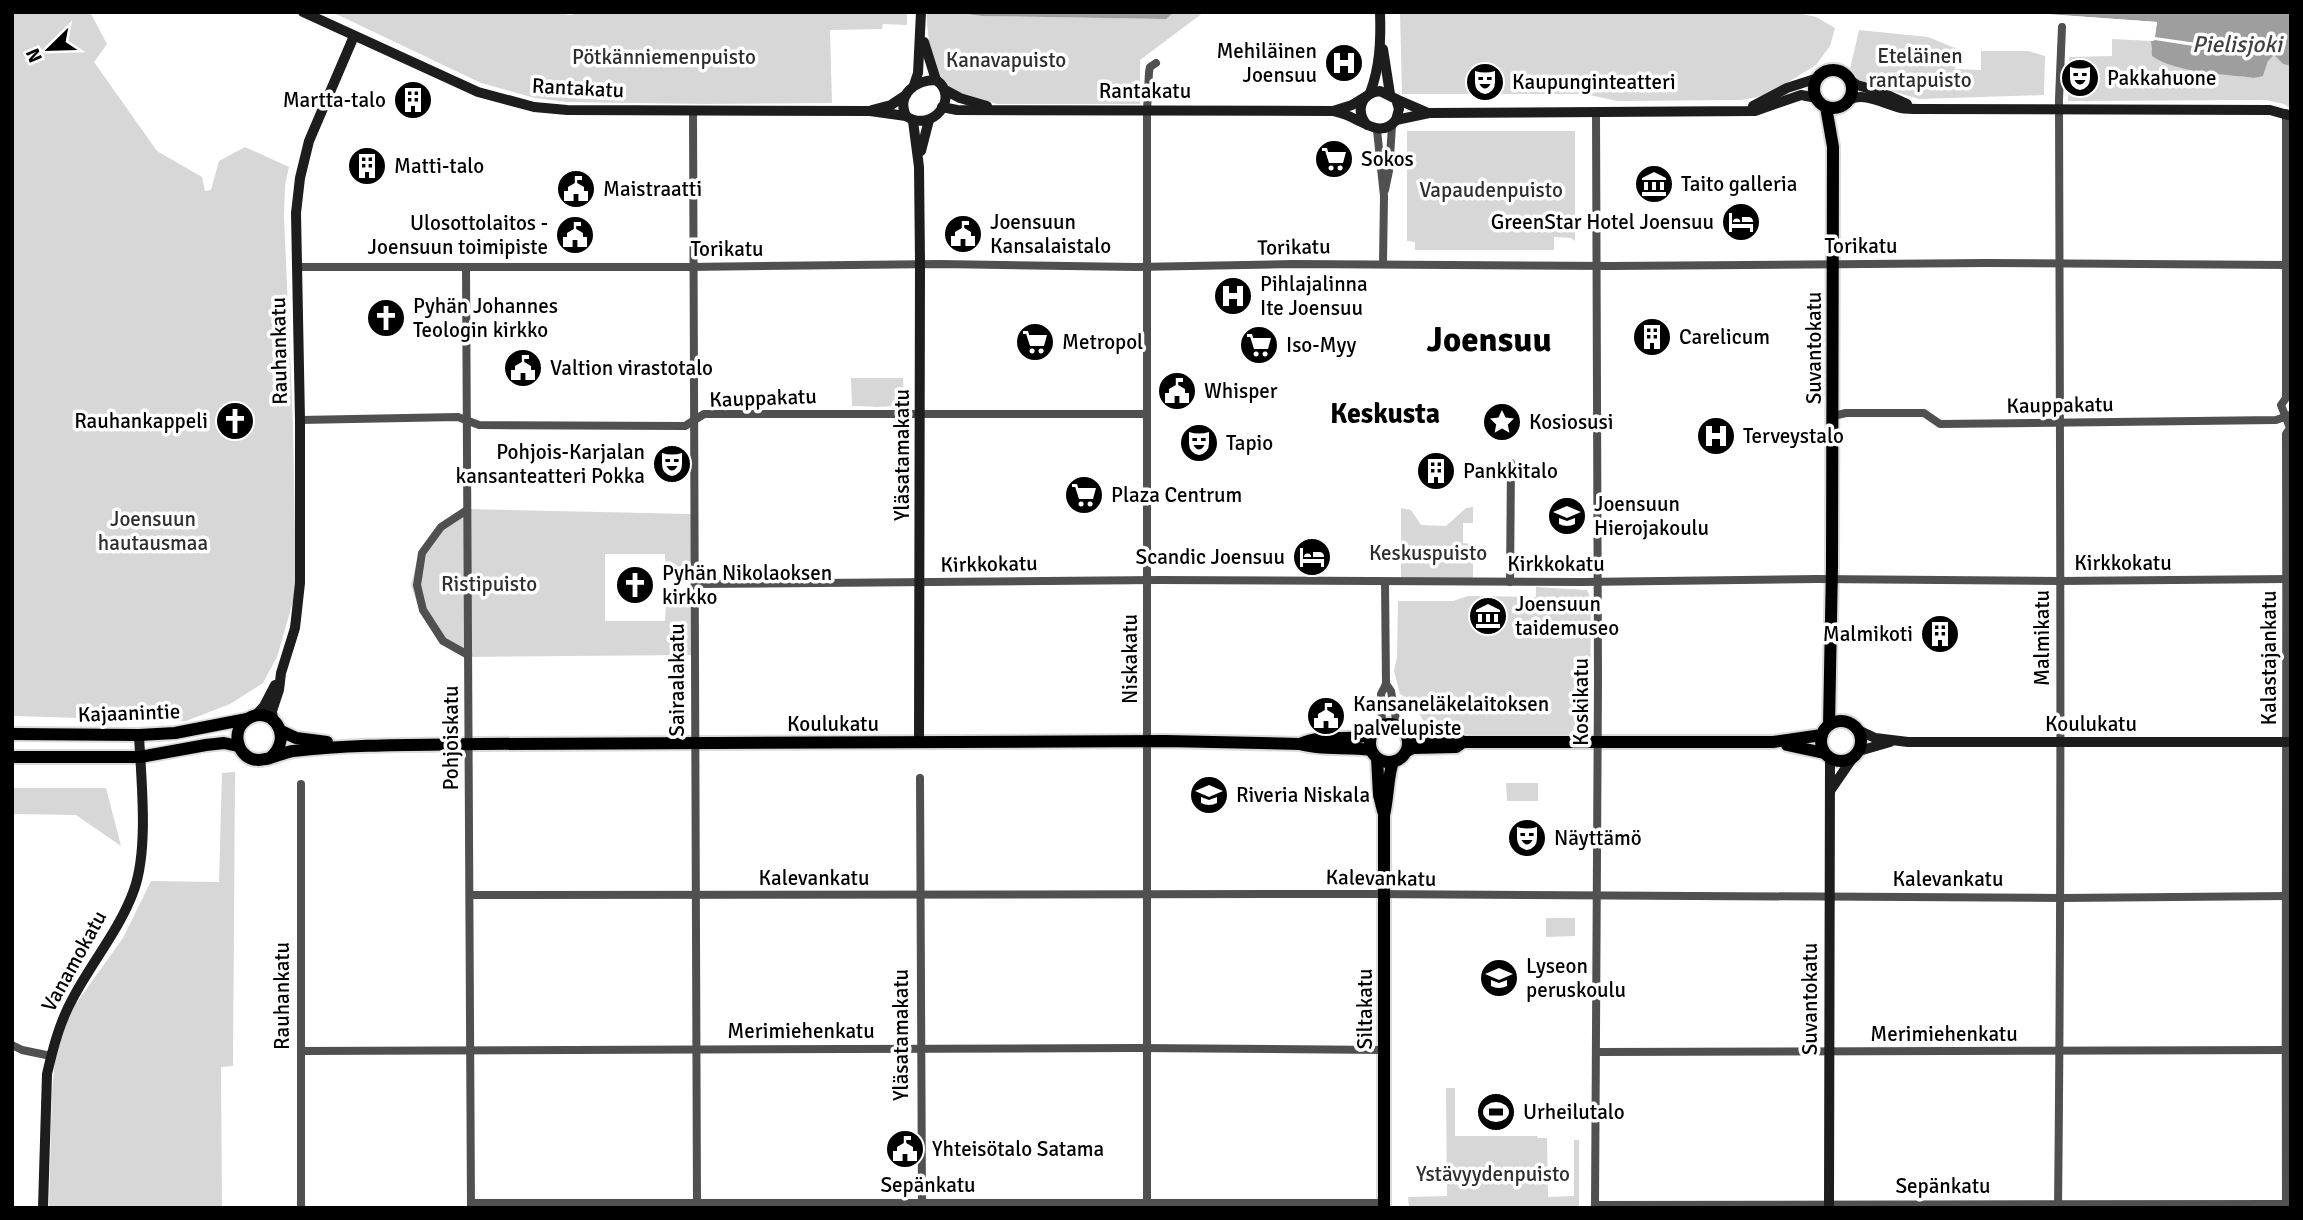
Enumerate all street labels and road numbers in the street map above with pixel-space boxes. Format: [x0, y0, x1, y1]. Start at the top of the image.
street label: Rantakatu [531, 73, 625, 103]
street label: Rantakatu [1099, 78, 1191, 104]
street label: Torikatu [1257, 233, 1331, 261]
street label: Torikatu [1824, 233, 1898, 259]
street label: Torikatu [690, 236, 764, 262]
street label: Suvantokatu [1801, 292, 1827, 404]
street label: Rauhankatu [265, 297, 293, 405]
street label: Kauppakatu [709, 383, 817, 413]
street label: Yläsatamakatu [889, 389, 915, 521]
street label: Kauppakatu [2006, 391, 2114, 419]
street label: Kirkkokatu [940, 550, 1038, 578]
street label: Kirkkokatu [2074, 550, 2172, 576]
street label: Kirkkokatu [1507, 551, 1605, 577]
street label: Malmikatu [2029, 590, 2055, 686]
street label: Kalastajankatu [2256, 591, 2282, 725]
street label: Niskakatu [1117, 614, 1143, 704]
street label: Sairaalakatu [664, 623, 690, 737]
street label: Koskikatu [1568, 658, 1594, 746]
street label: Pohjoiskatu [438, 685, 464, 791]
street label: Kajaanintie [77, 698, 181, 728]
street label: Koulukatu [787, 711, 879, 737]
street label: Koulukatu [2045, 711, 2137, 737]
street label: Kalevankatu [1325, 864, 1437, 892]
street label: Kalevankatu [759, 865, 869, 891]
street label: Kalevankatu [1893, 866, 2003, 892]
street label: Vanamokatu [36, 906, 112, 1016]
street label: Rauhankatu [269, 942, 295, 1050]
street label: Suvantokatu [1797, 943, 1823, 1055]
street label: Yläsatamakatu [888, 969, 914, 1101]
street label: Siltakatu [1352, 969, 1378, 1049]
street label: Merimiehenkatu [727, 1018, 875, 1044]
street label: Merimiehenkatu [1870, 1021, 2018, 1047]
street label: Sepänkatu [880, 1172, 976, 1198]
street label: Sepänkatu [1895, 1173, 1991, 1199]

